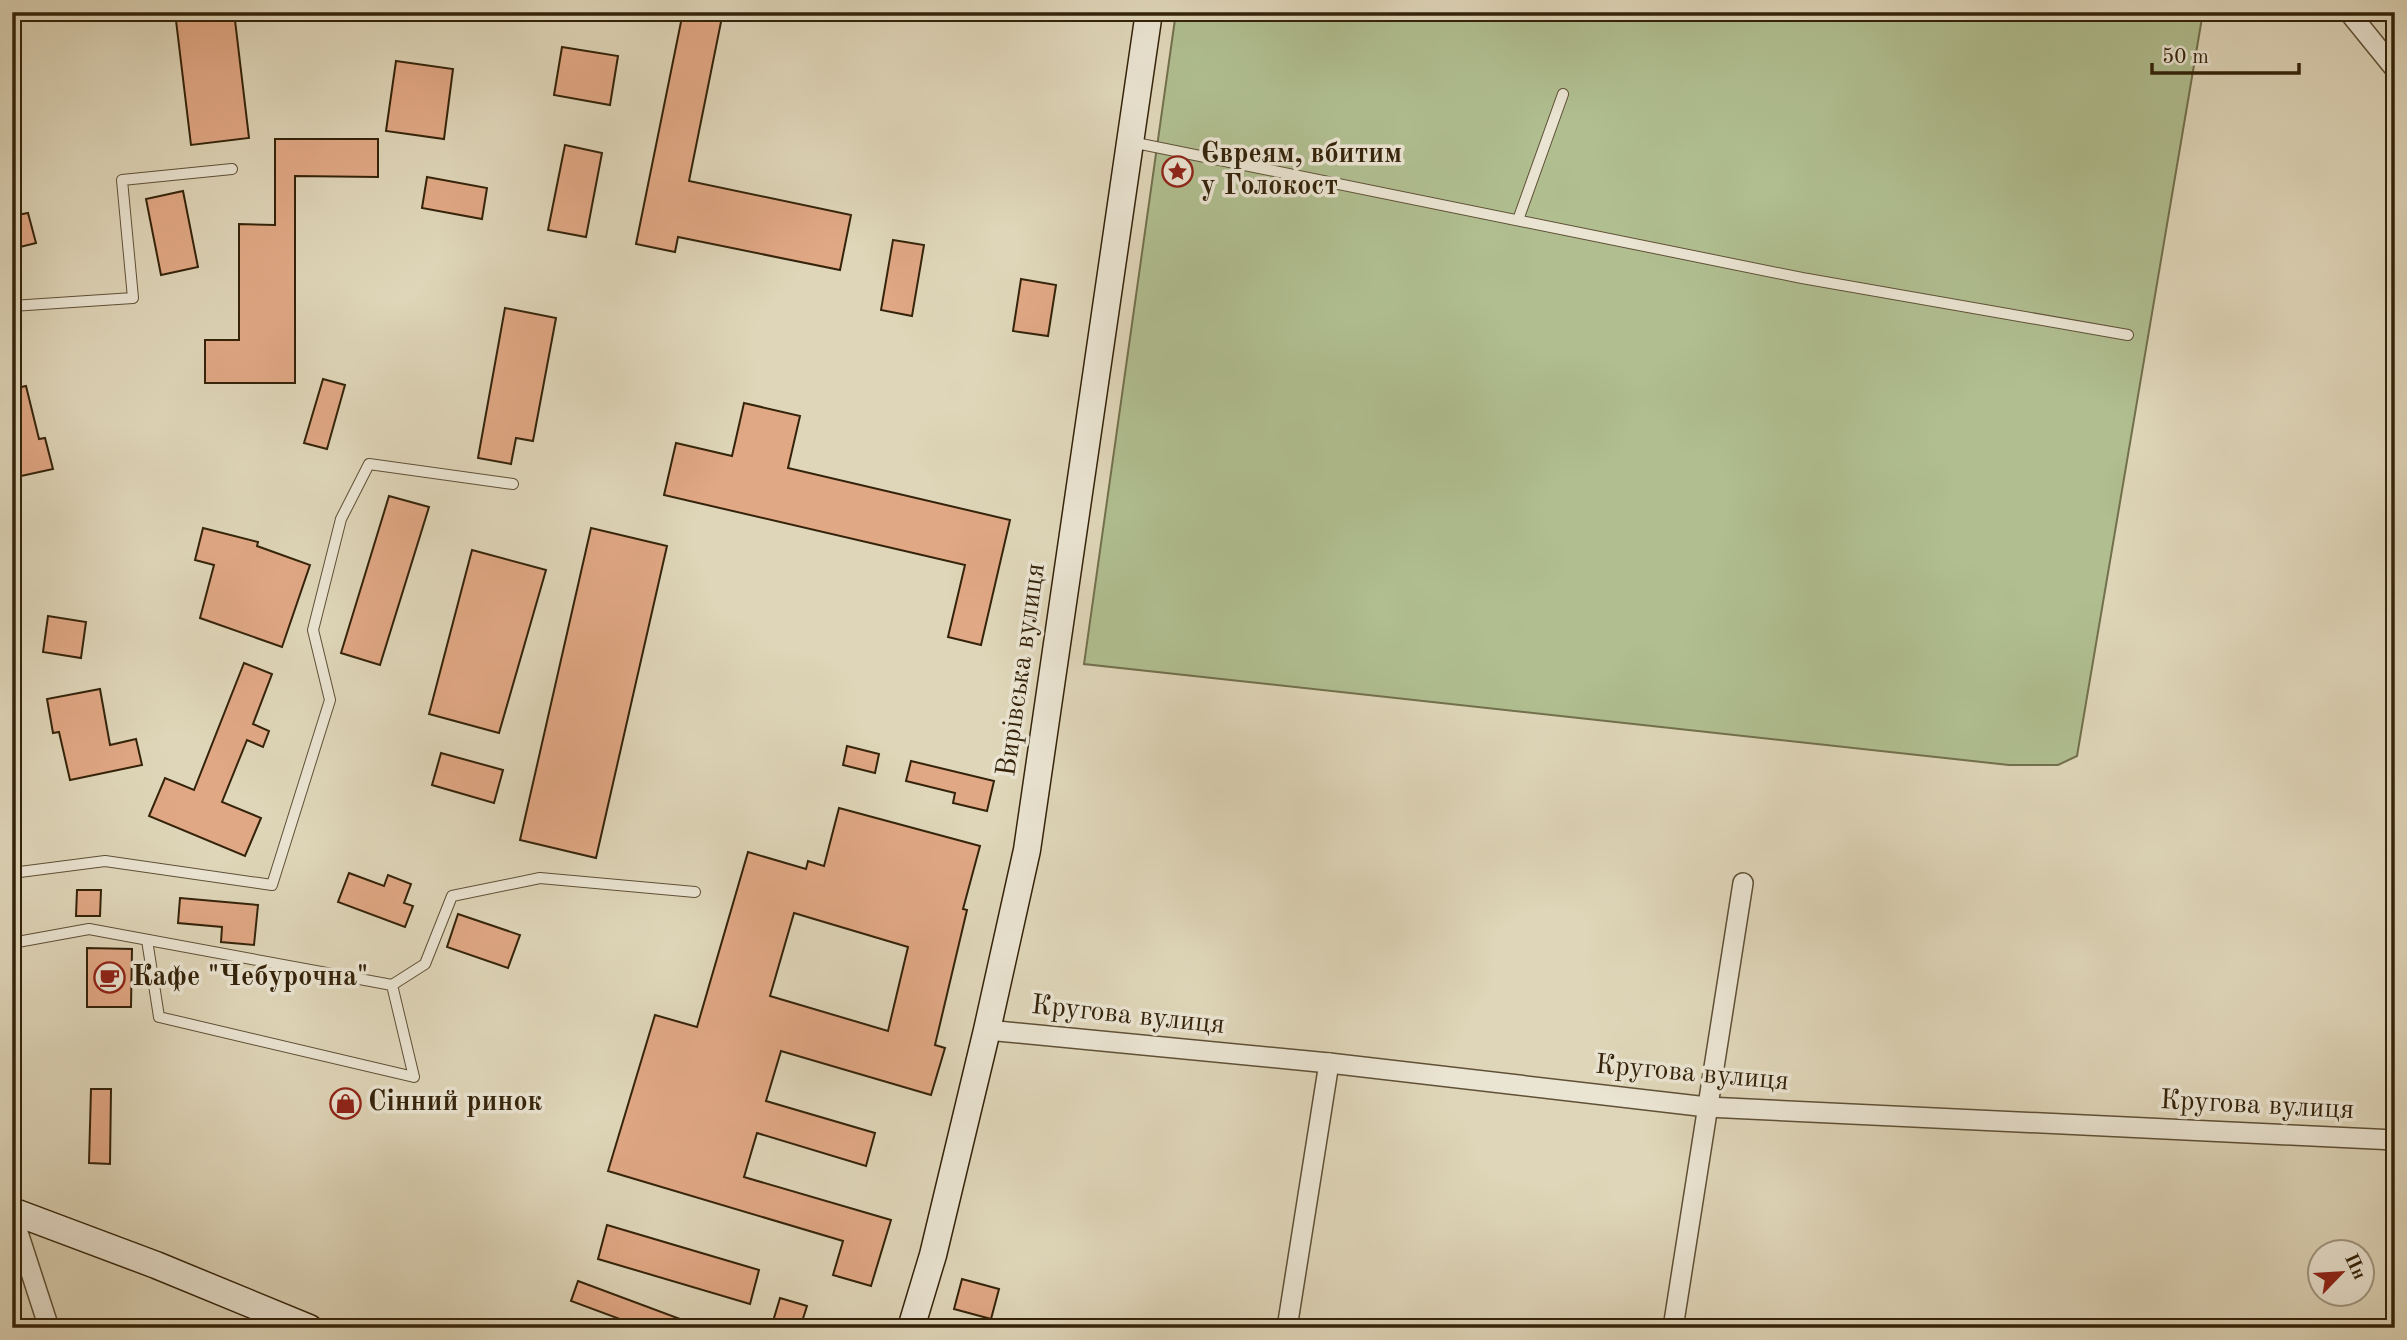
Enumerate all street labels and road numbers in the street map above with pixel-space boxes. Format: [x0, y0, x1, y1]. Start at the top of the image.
street label: Вирівська вулиця [993, 561, 1051, 779]
street label: Кругова вулиця [1030, 992, 1226, 1040]
street label: Кругова вулиця [1594, 1052, 1790, 1096]
street label: Кругова вулиця [2159, 1087, 2355, 1125]

